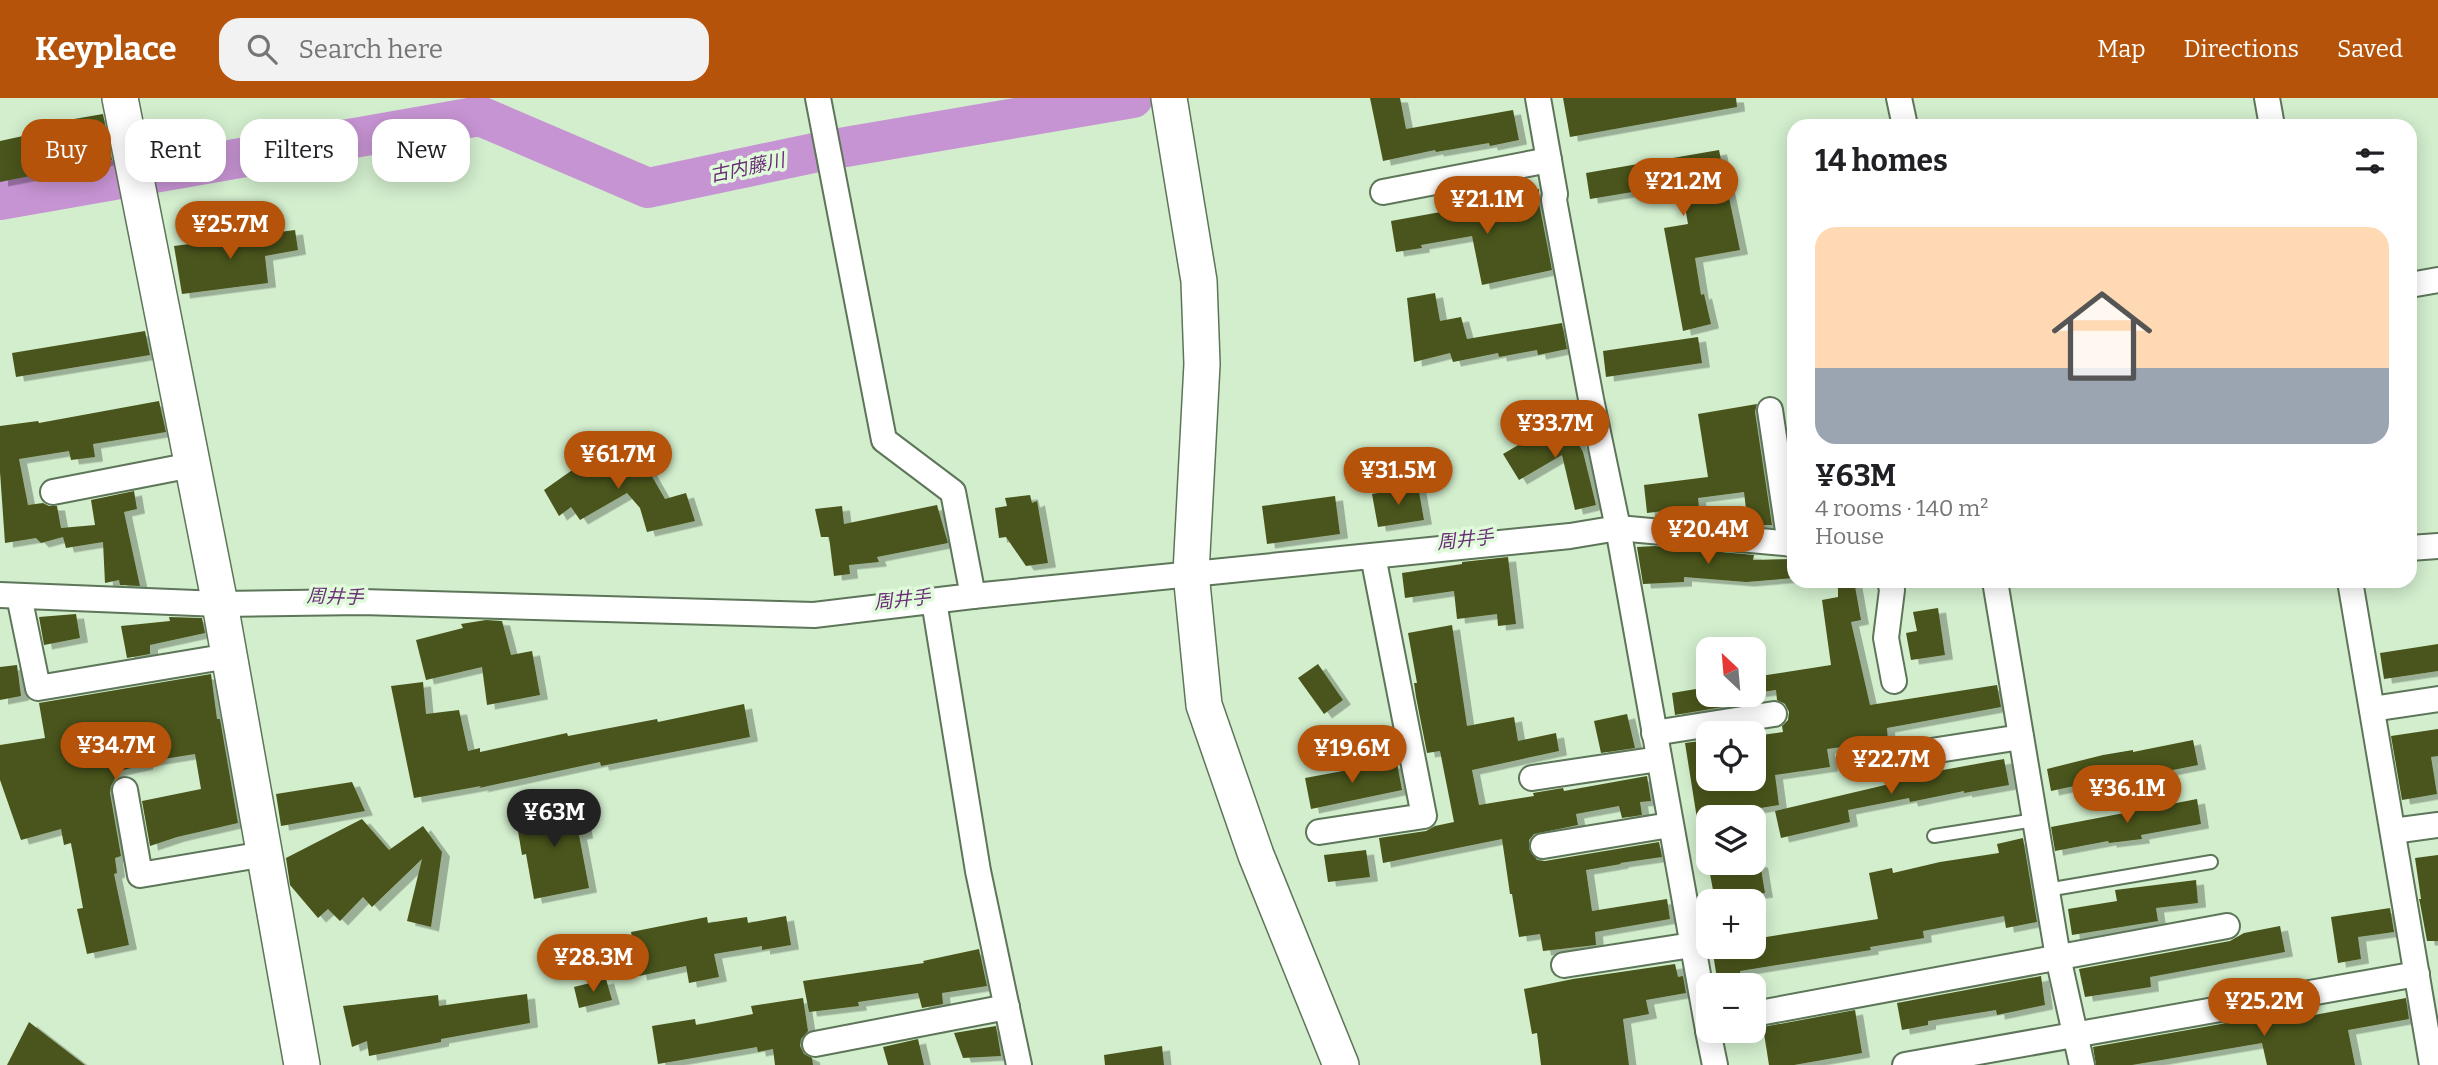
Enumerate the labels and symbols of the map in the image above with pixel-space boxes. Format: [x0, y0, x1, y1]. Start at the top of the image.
water label: 古内藤川 [708, 148, 789, 187]
pin: ¥21.2M [1626, 158, 1740, 218]
pin: ¥21.1M [1430, 176, 1544, 236]
pin: ¥25.7M [173, 202, 287, 261]
pin: ¥33.7M [1498, 400, 1612, 460]
pin: ¥61.7M [561, 432, 675, 491]
pin: ¥31.5M [1341, 448, 1455, 507]
pin: ¥20.4M [1651, 506, 1765, 566]
water label: 周井手 [1435, 525, 1496, 554]
water label: 周井手 [306, 584, 365, 609]
water label: 周井手 [872, 585, 933, 614]
north arrow [1696, 637, 1766, 707]
pin: ¥34.7M [59, 722, 173, 782]
pin: ¥19.6M [1295, 726, 1409, 785]
pin: ¥22.7M [1834, 736, 1948, 796]
pin: ¥36.1M [2070, 766, 2184, 825]
pin: ¥63M [513, 790, 595, 849]
pin: ¥28.3M [536, 934, 650, 994]
pin: ¥25.2M [2207, 978, 2321, 1038]

